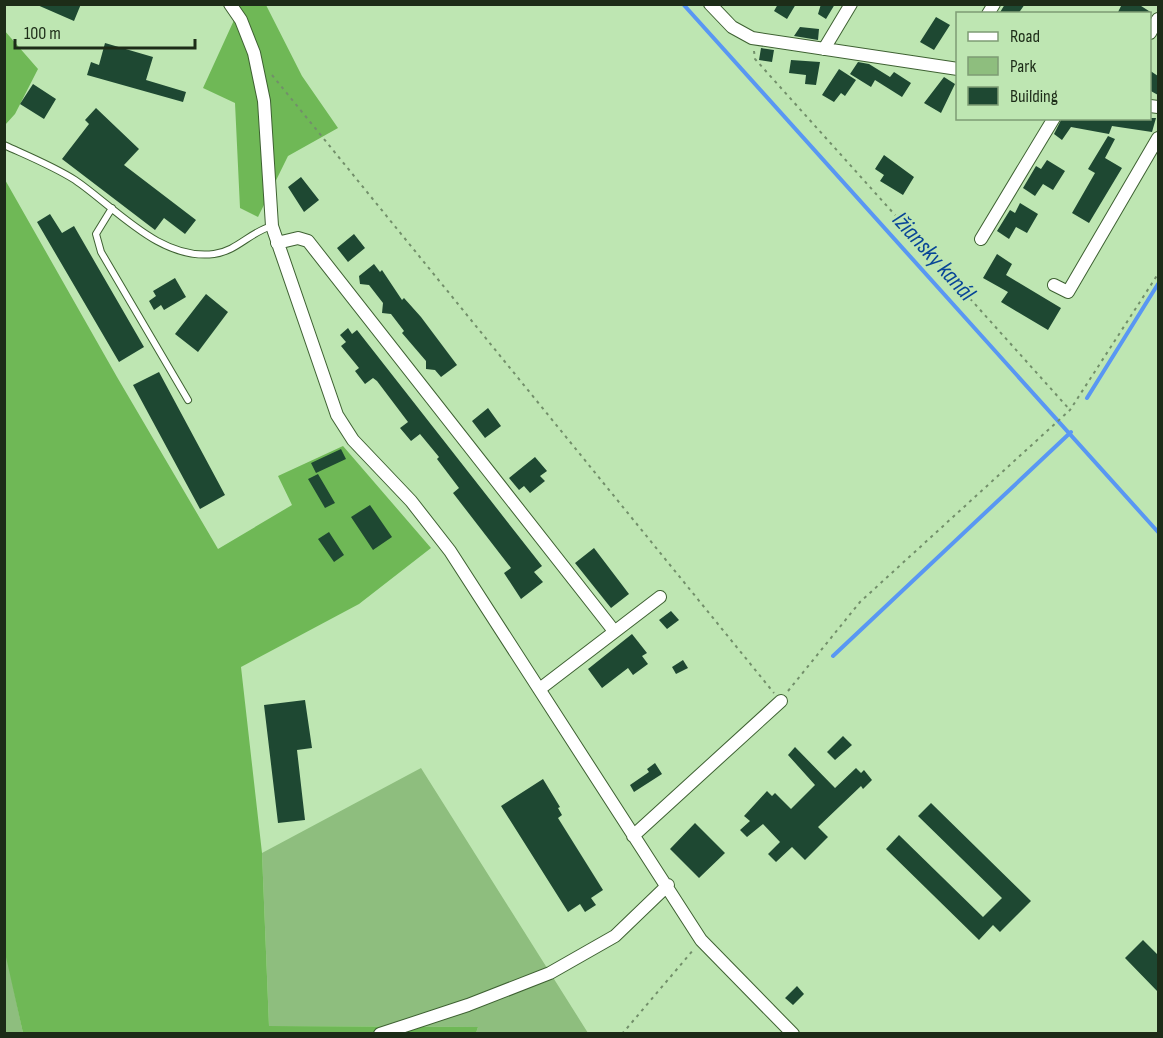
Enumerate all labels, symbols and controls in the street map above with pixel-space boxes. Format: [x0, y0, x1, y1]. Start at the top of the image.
scale bar [15, 12, 195, 50]
legend [956, 12, 1151, 120]
text: 100 m [24, 23, 61, 44]
text: Road [1010, 26, 1040, 47]
text: Park [1010, 56, 1036, 77]
text: Building [1010, 86, 1058, 107]
water label: Ižiansky kanál [886, 206, 982, 307]

